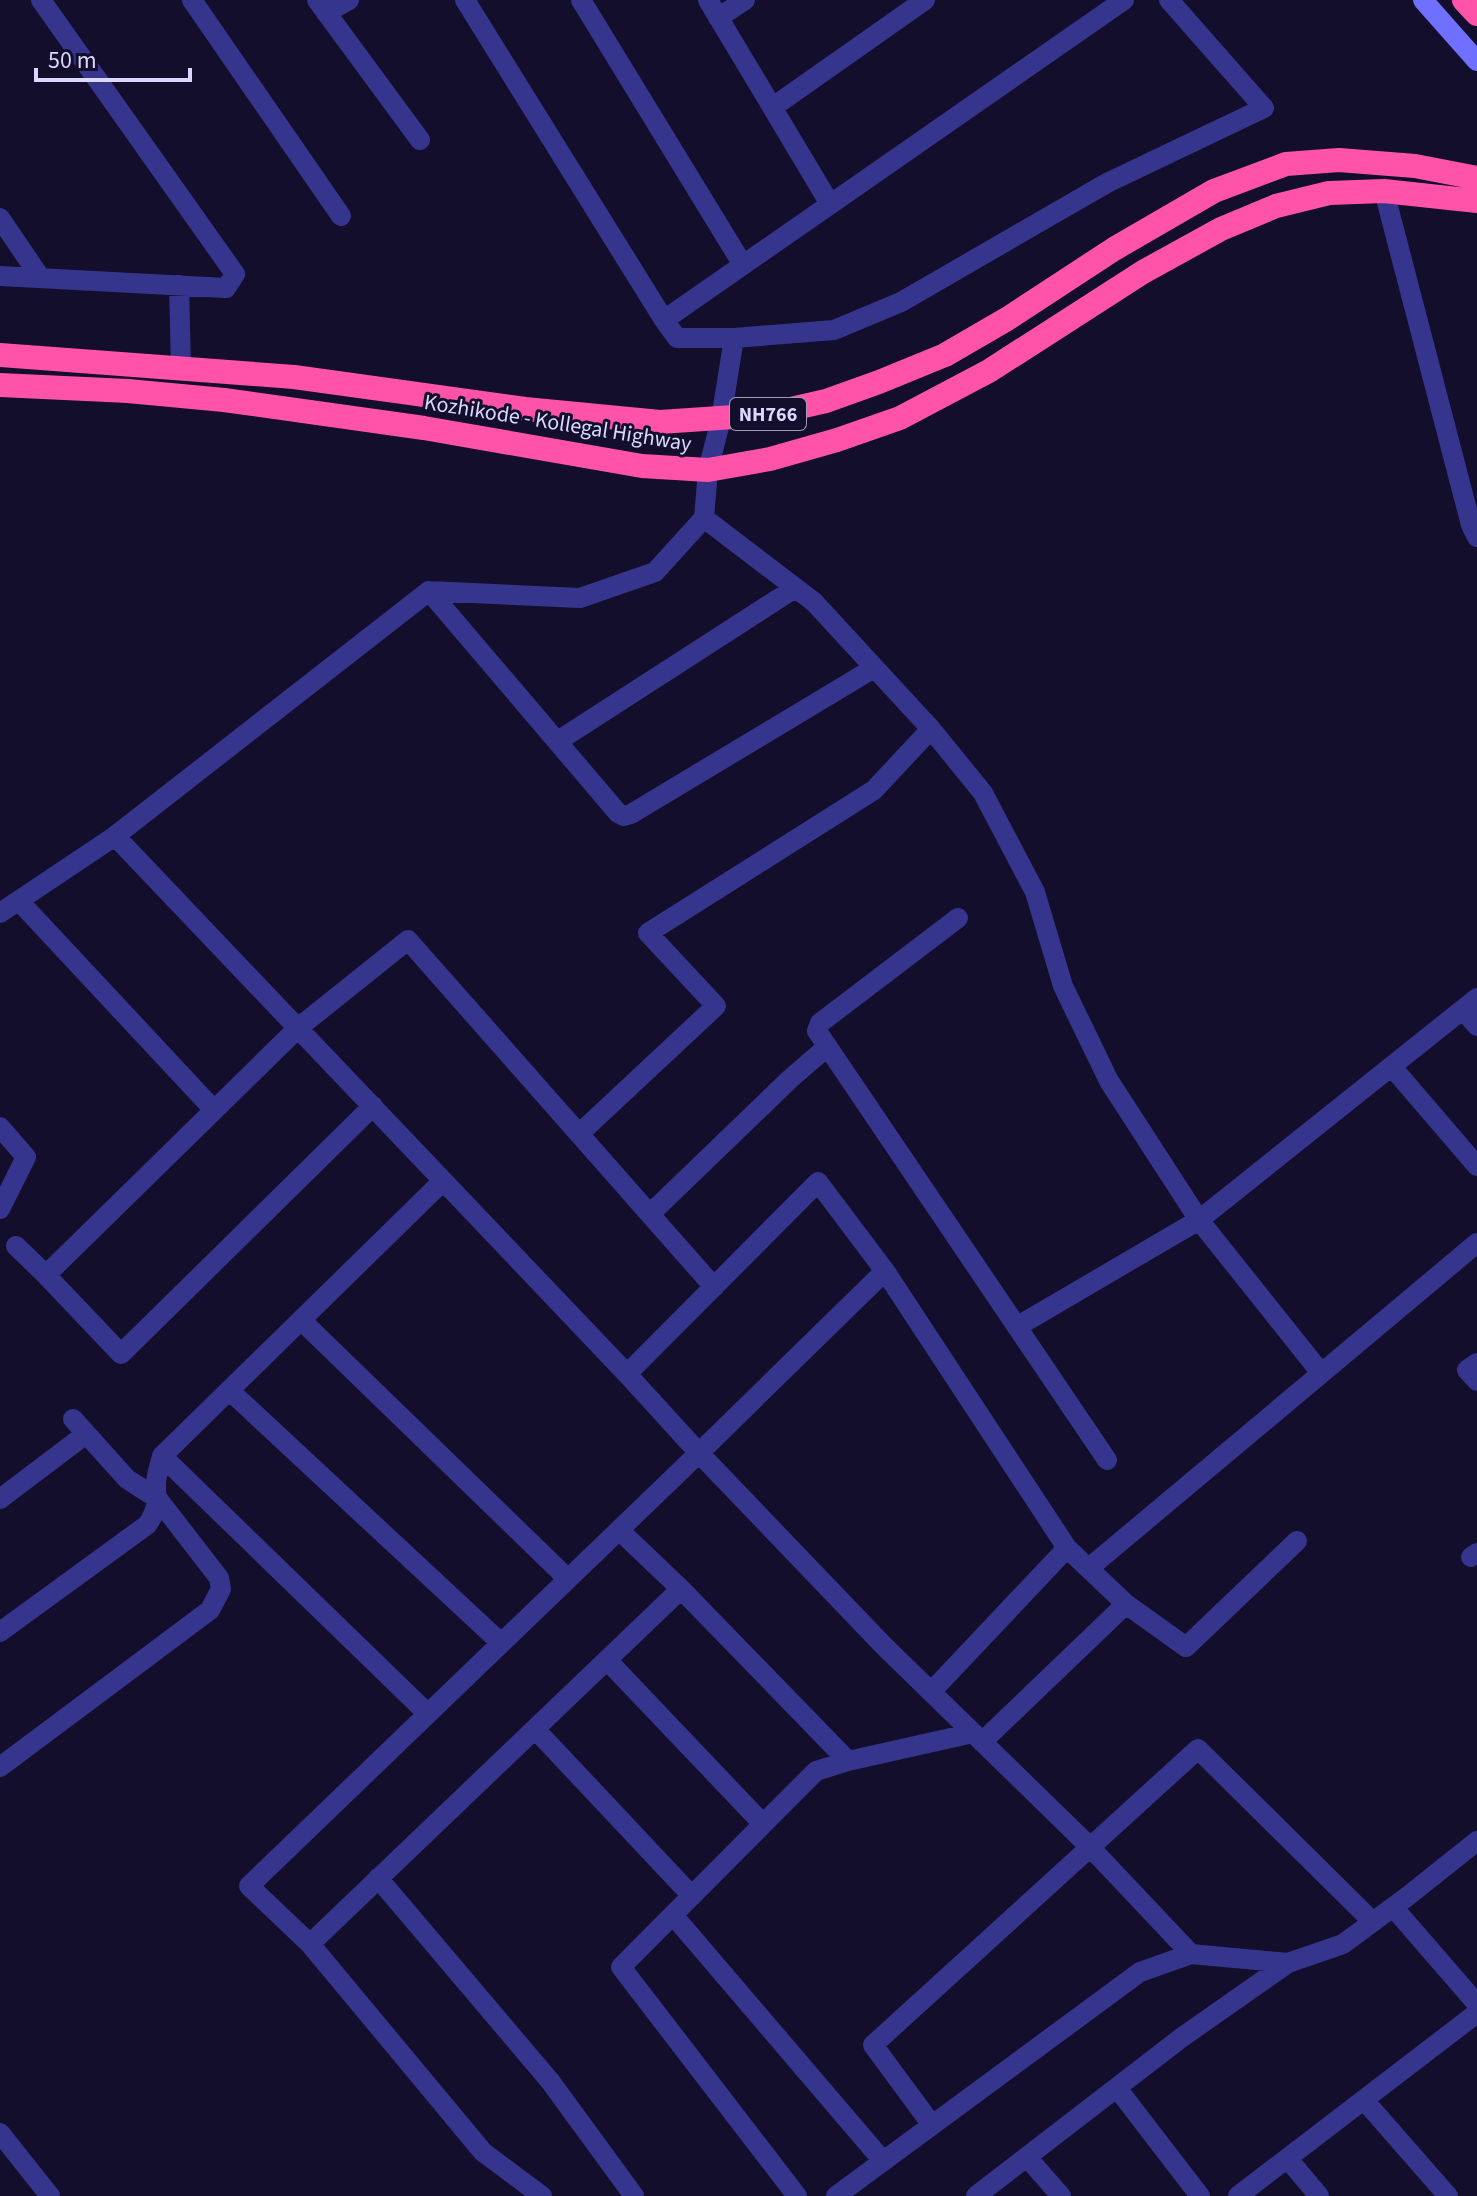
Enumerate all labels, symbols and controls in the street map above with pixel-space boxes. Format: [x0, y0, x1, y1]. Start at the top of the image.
scale bar [36, 32, 190, 82]
text: 50 m [48, 43, 97, 78]
street label: Kozhikode - Kollegal Highway [422, 386, 695, 460]
road number: NH766 [730, 398, 806, 430]

